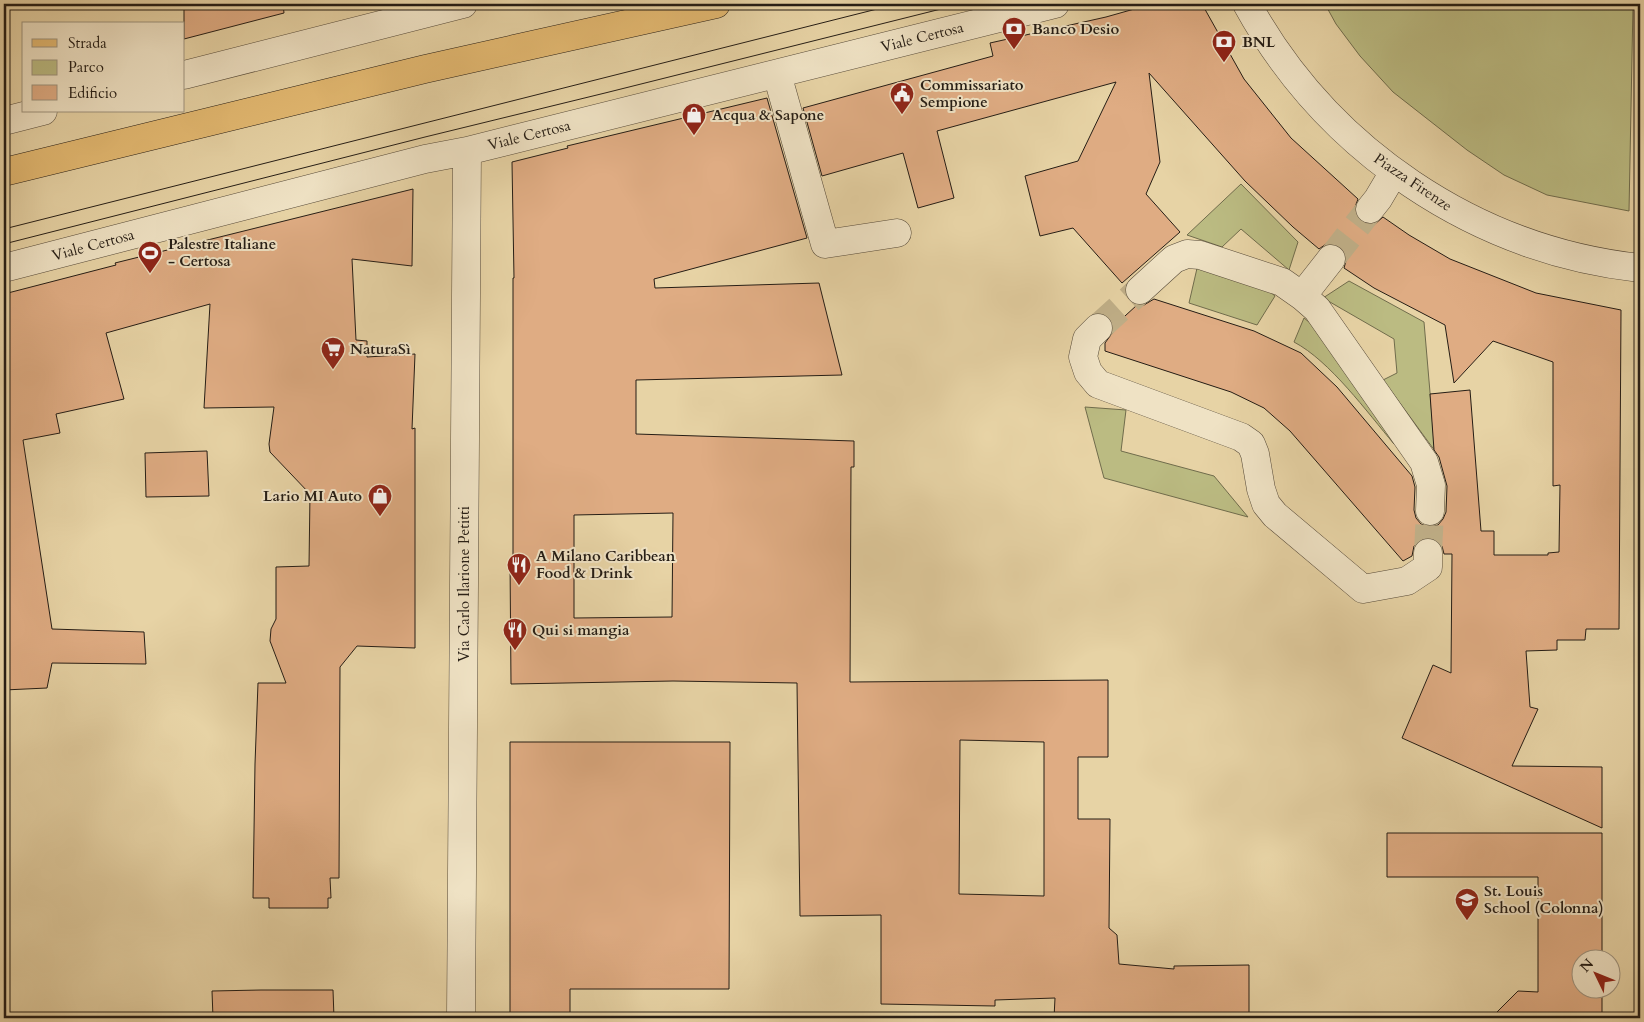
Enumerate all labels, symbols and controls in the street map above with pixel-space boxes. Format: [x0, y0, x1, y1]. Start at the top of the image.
bank icon: Banco Desio [1001, 16, 1027, 50]
street label: Viale Certosa [879, 17, 966, 57]
place label: Banco Desio [1032, 19, 1120, 39]
legend [22, 22, 185, 112]
bank icon: BNL [1211, 29, 1237, 63]
place label: BNL [1242, 32, 1276, 52]
text: Strada [68, 33, 107, 53]
text: Parco [68, 57, 104, 77]
place label: Commissariato Sempione [920, 75, 1024, 112]
public building icon: Commissariato Sempione [889, 81, 915, 115]
text: Edificio [68, 83, 117, 103]
shop icon: Acqua & Sapone [681, 102, 707, 136]
place label: Acqua & Sapone [712, 105, 824, 125]
street label: Viale Certosa [486, 115, 573, 155]
street label: Piazza Firenze [1370, 148, 1456, 216]
street label: Viale Certosa [50, 224, 137, 266]
place label: Palestre Italiane - Certosa [168, 234, 276, 271]
sports icon: Palestre Italiane - Certosa [137, 240, 163, 274]
supermarket icon: NaturaSì [320, 336, 346, 370]
place label: NaturaSì [350, 339, 411, 359]
shop icon: Lario MI Auto [367, 483, 393, 517]
place label: Lario MI Auto [263, 486, 362, 506]
street label: Via Carlo Ilarione Petitti [454, 506, 474, 662]
place label: A Milano Caribbean Food & Drink [536, 546, 676, 583]
restaurant icon: A Milano Caribbean Food & Drink [506, 552, 532, 586]
restaurant icon: Qui si mangia [502, 617, 528, 651]
place label: Qui si mangia [532, 620, 630, 640]
place label: St. Louis School (Colonna) [1484, 881, 1604, 918]
school or university icon: St. Louis School (Colonna) [1454, 887, 1480, 921]
north arrow [1572, 950, 1622, 1000]
text: N [1576, 955, 1598, 976]

